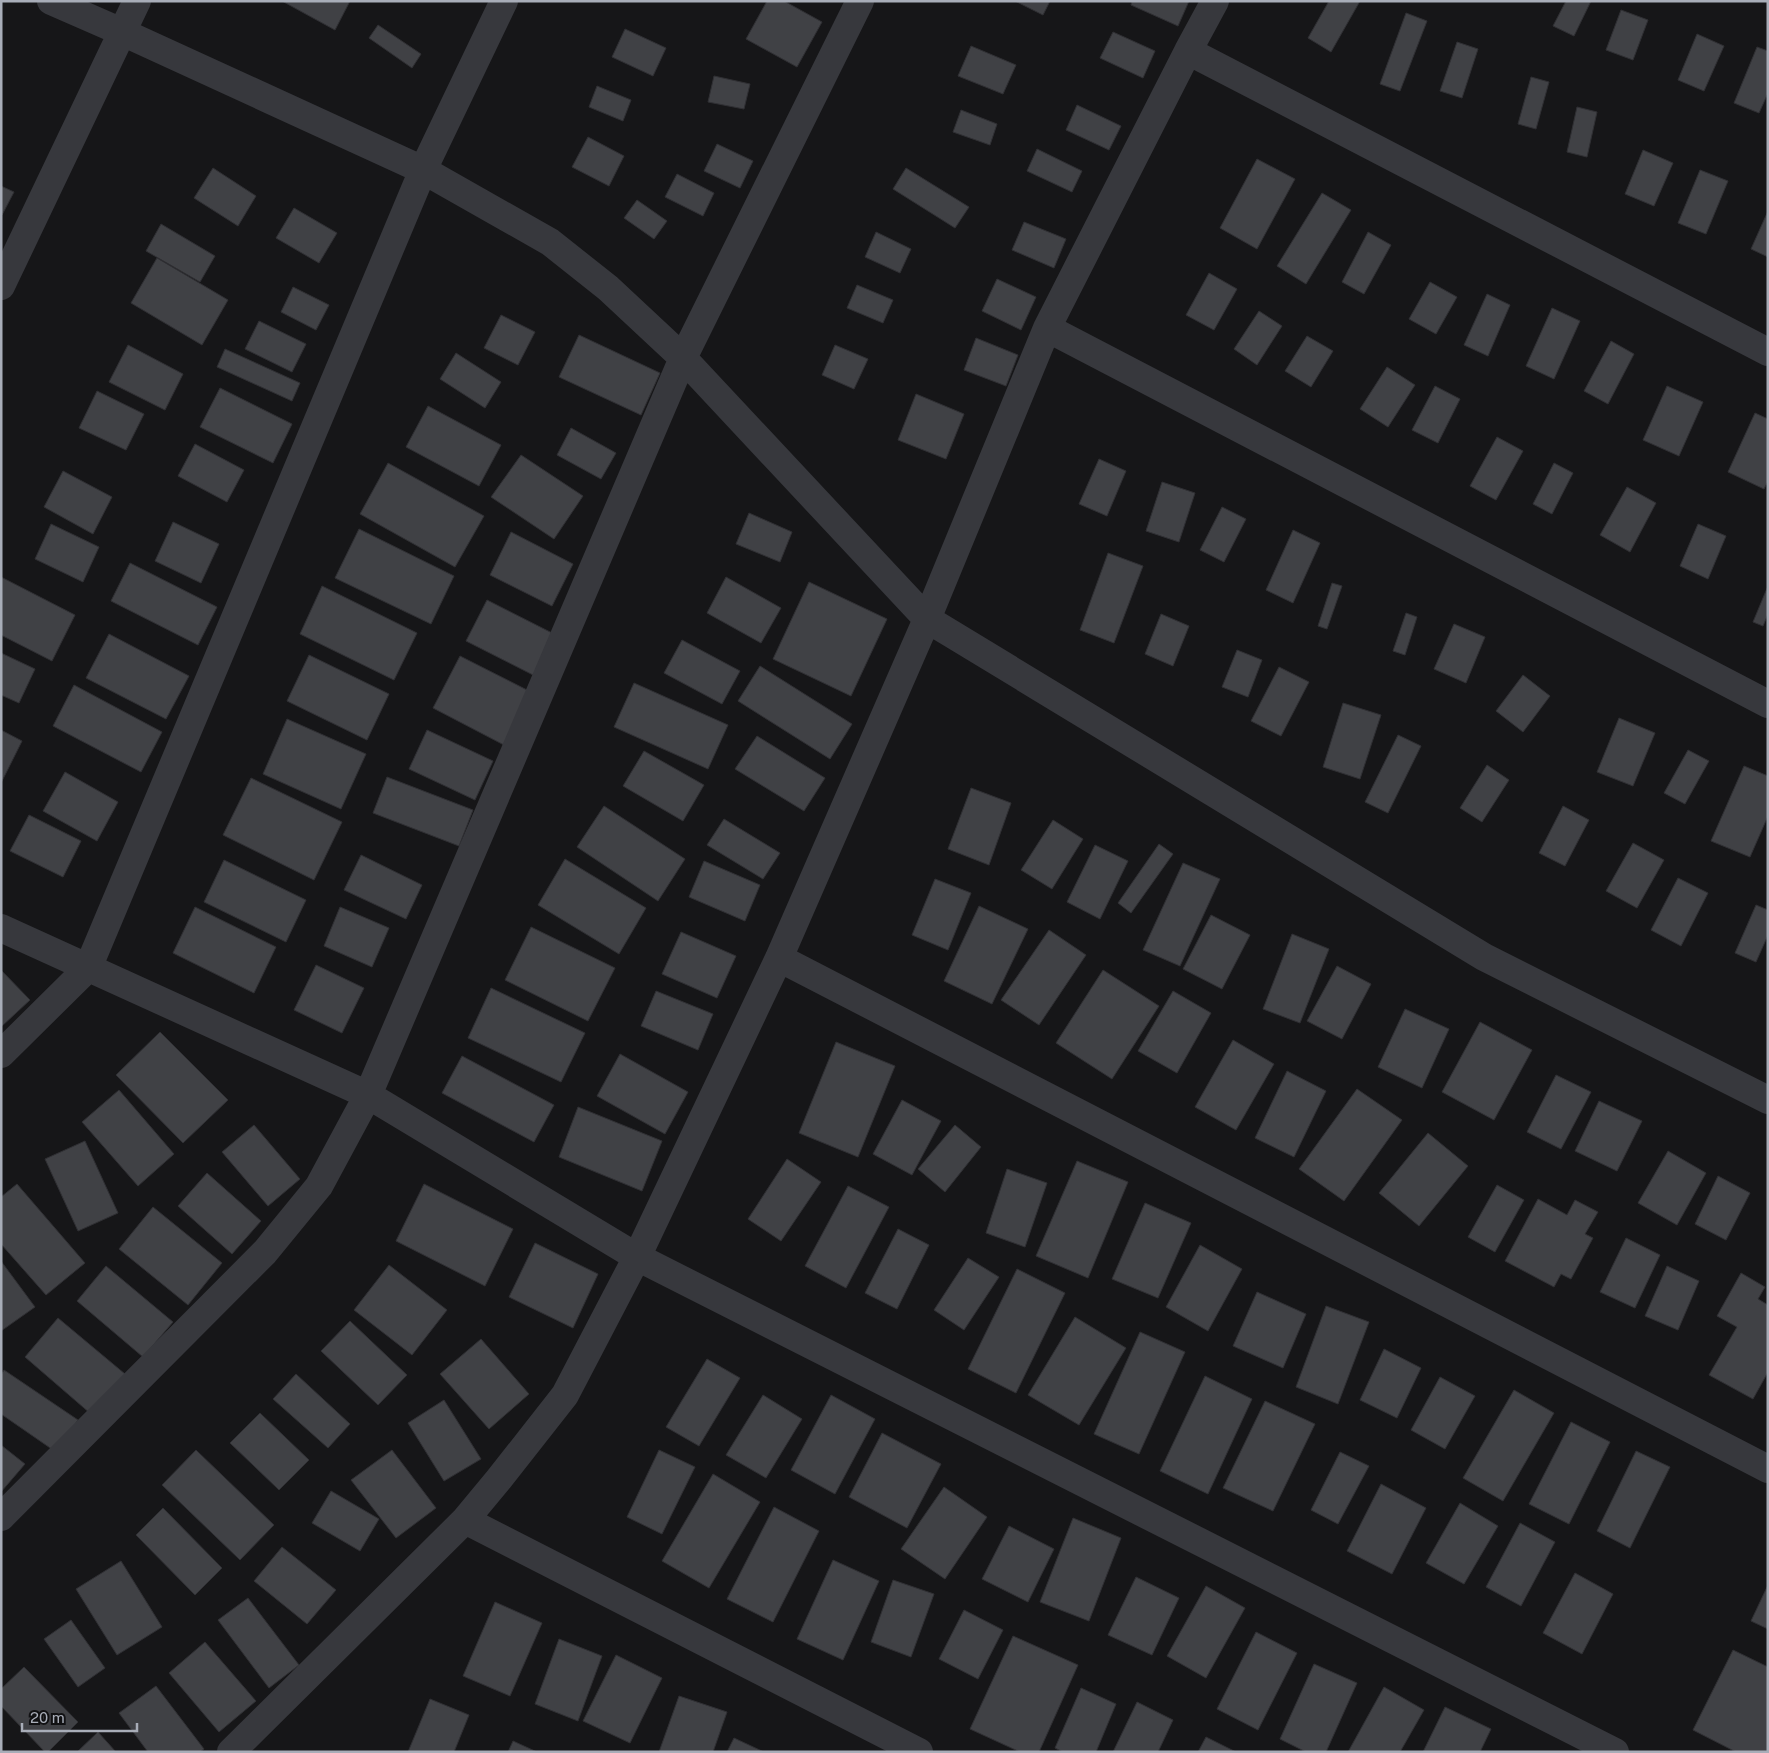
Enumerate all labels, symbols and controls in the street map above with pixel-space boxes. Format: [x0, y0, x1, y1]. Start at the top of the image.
scale bar [22, 1700, 138, 1732]
text: 20 m [30, 1709, 65, 1726]

